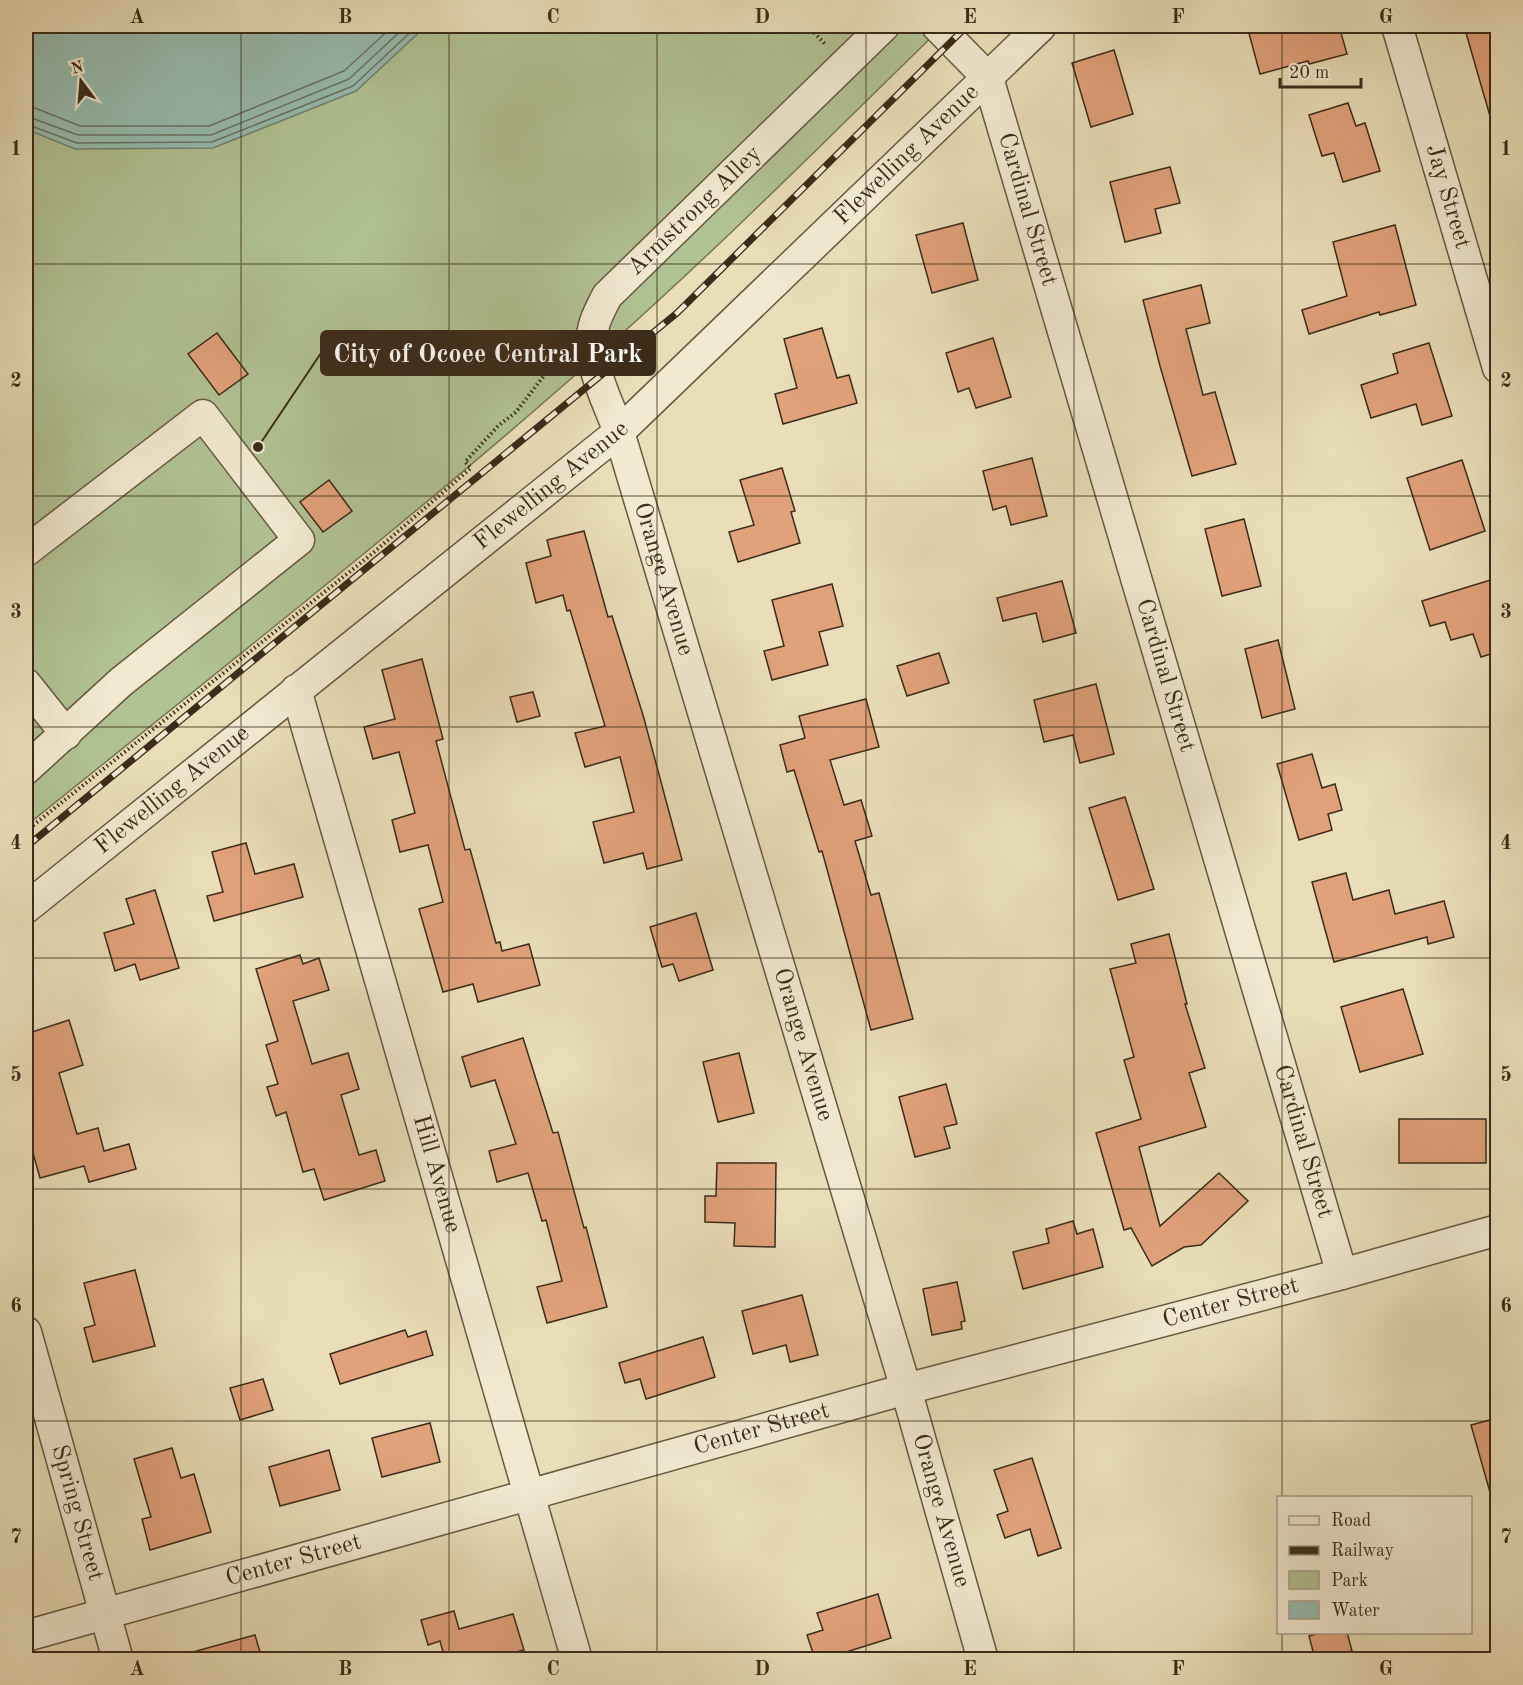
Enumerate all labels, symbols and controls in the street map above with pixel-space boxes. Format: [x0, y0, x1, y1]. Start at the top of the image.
text: A [129, 8, 145, 28]
text: B [338, 8, 352, 28]
text: C [546, 8, 560, 28]
text: D [754, 8, 770, 28]
text: E [963, 8, 977, 28]
text: F [1171, 8, 1185, 28]
text: G [1379, 8, 1393, 28]
north arrow [51, 51, 111, 111]
scale bar [1280, 51, 1361, 89]
text: N [69, 59, 86, 78]
text: 20 m [1289, 64, 1329, 82]
street label: Flewelling Avenue [830, 80, 984, 230]
street label: Cardinal Street [993, 130, 1061, 289]
text: 1 [10, 140, 22, 160]
text: 1 [1500, 140, 1512, 160]
street label: Armstrong Alley [624, 141, 767, 281]
street label: Jay Street [1421, 142, 1474, 252]
callout: City of Ocoee Central Park [321, 331, 655, 375]
text: City of Ocoee Central Park [333, 342, 643, 368]
text: 2 [10, 372, 22, 392]
text: 2 [1500, 372, 1512, 392]
street label: Flewelling Avenue [470, 417, 634, 555]
street label: Orange Avenue [629, 500, 697, 658]
street label: Cardinal Street [1131, 596, 1199, 755]
text: 3 [10, 603, 22, 623]
text: 3 [1500, 603, 1512, 623]
street label: Flewelling Avenue [91, 721, 254, 859]
text: 4 [10, 834, 22, 854]
text: 4 [1500, 834, 1512, 854]
street label: Orange Avenue [768, 965, 837, 1124]
street label: Cardinal Street [1269, 1062, 1337, 1221]
text: 5 [10, 1065, 22, 1086]
text: 5 [1500, 1065, 1512, 1086]
street label: Hill Avenue [408, 1112, 465, 1236]
street label: Center Street [1160, 1274, 1302, 1333]
text: 6 [10, 1297, 22, 1317]
text: 6 [1500, 1297, 1512, 1317]
street label: Center Street [691, 1399, 832, 1460]
street label: Orange Avenue [907, 1431, 974, 1590]
street label: Spring Street [46, 1442, 107, 1584]
legend [1277, 1496, 1472, 1634]
text: Road [1331, 1512, 1371, 1530]
text: 7 [10, 1528, 22, 1548]
text: 7 [1500, 1528, 1512, 1548]
street label: Center Street [223, 1530, 364, 1591]
text: Railway [1331, 1542, 1394, 1560]
text: Park [1331, 1572, 1368, 1590]
text: Water [1331, 1602, 1380, 1620]
text: A [129, 1660, 145, 1680]
text: B [338, 1660, 352, 1680]
text: C [546, 1660, 560, 1680]
text: D [754, 1660, 770, 1680]
text: E [963, 1660, 977, 1680]
text: F [1171, 1660, 1185, 1680]
text: G [1379, 1660, 1393, 1680]

